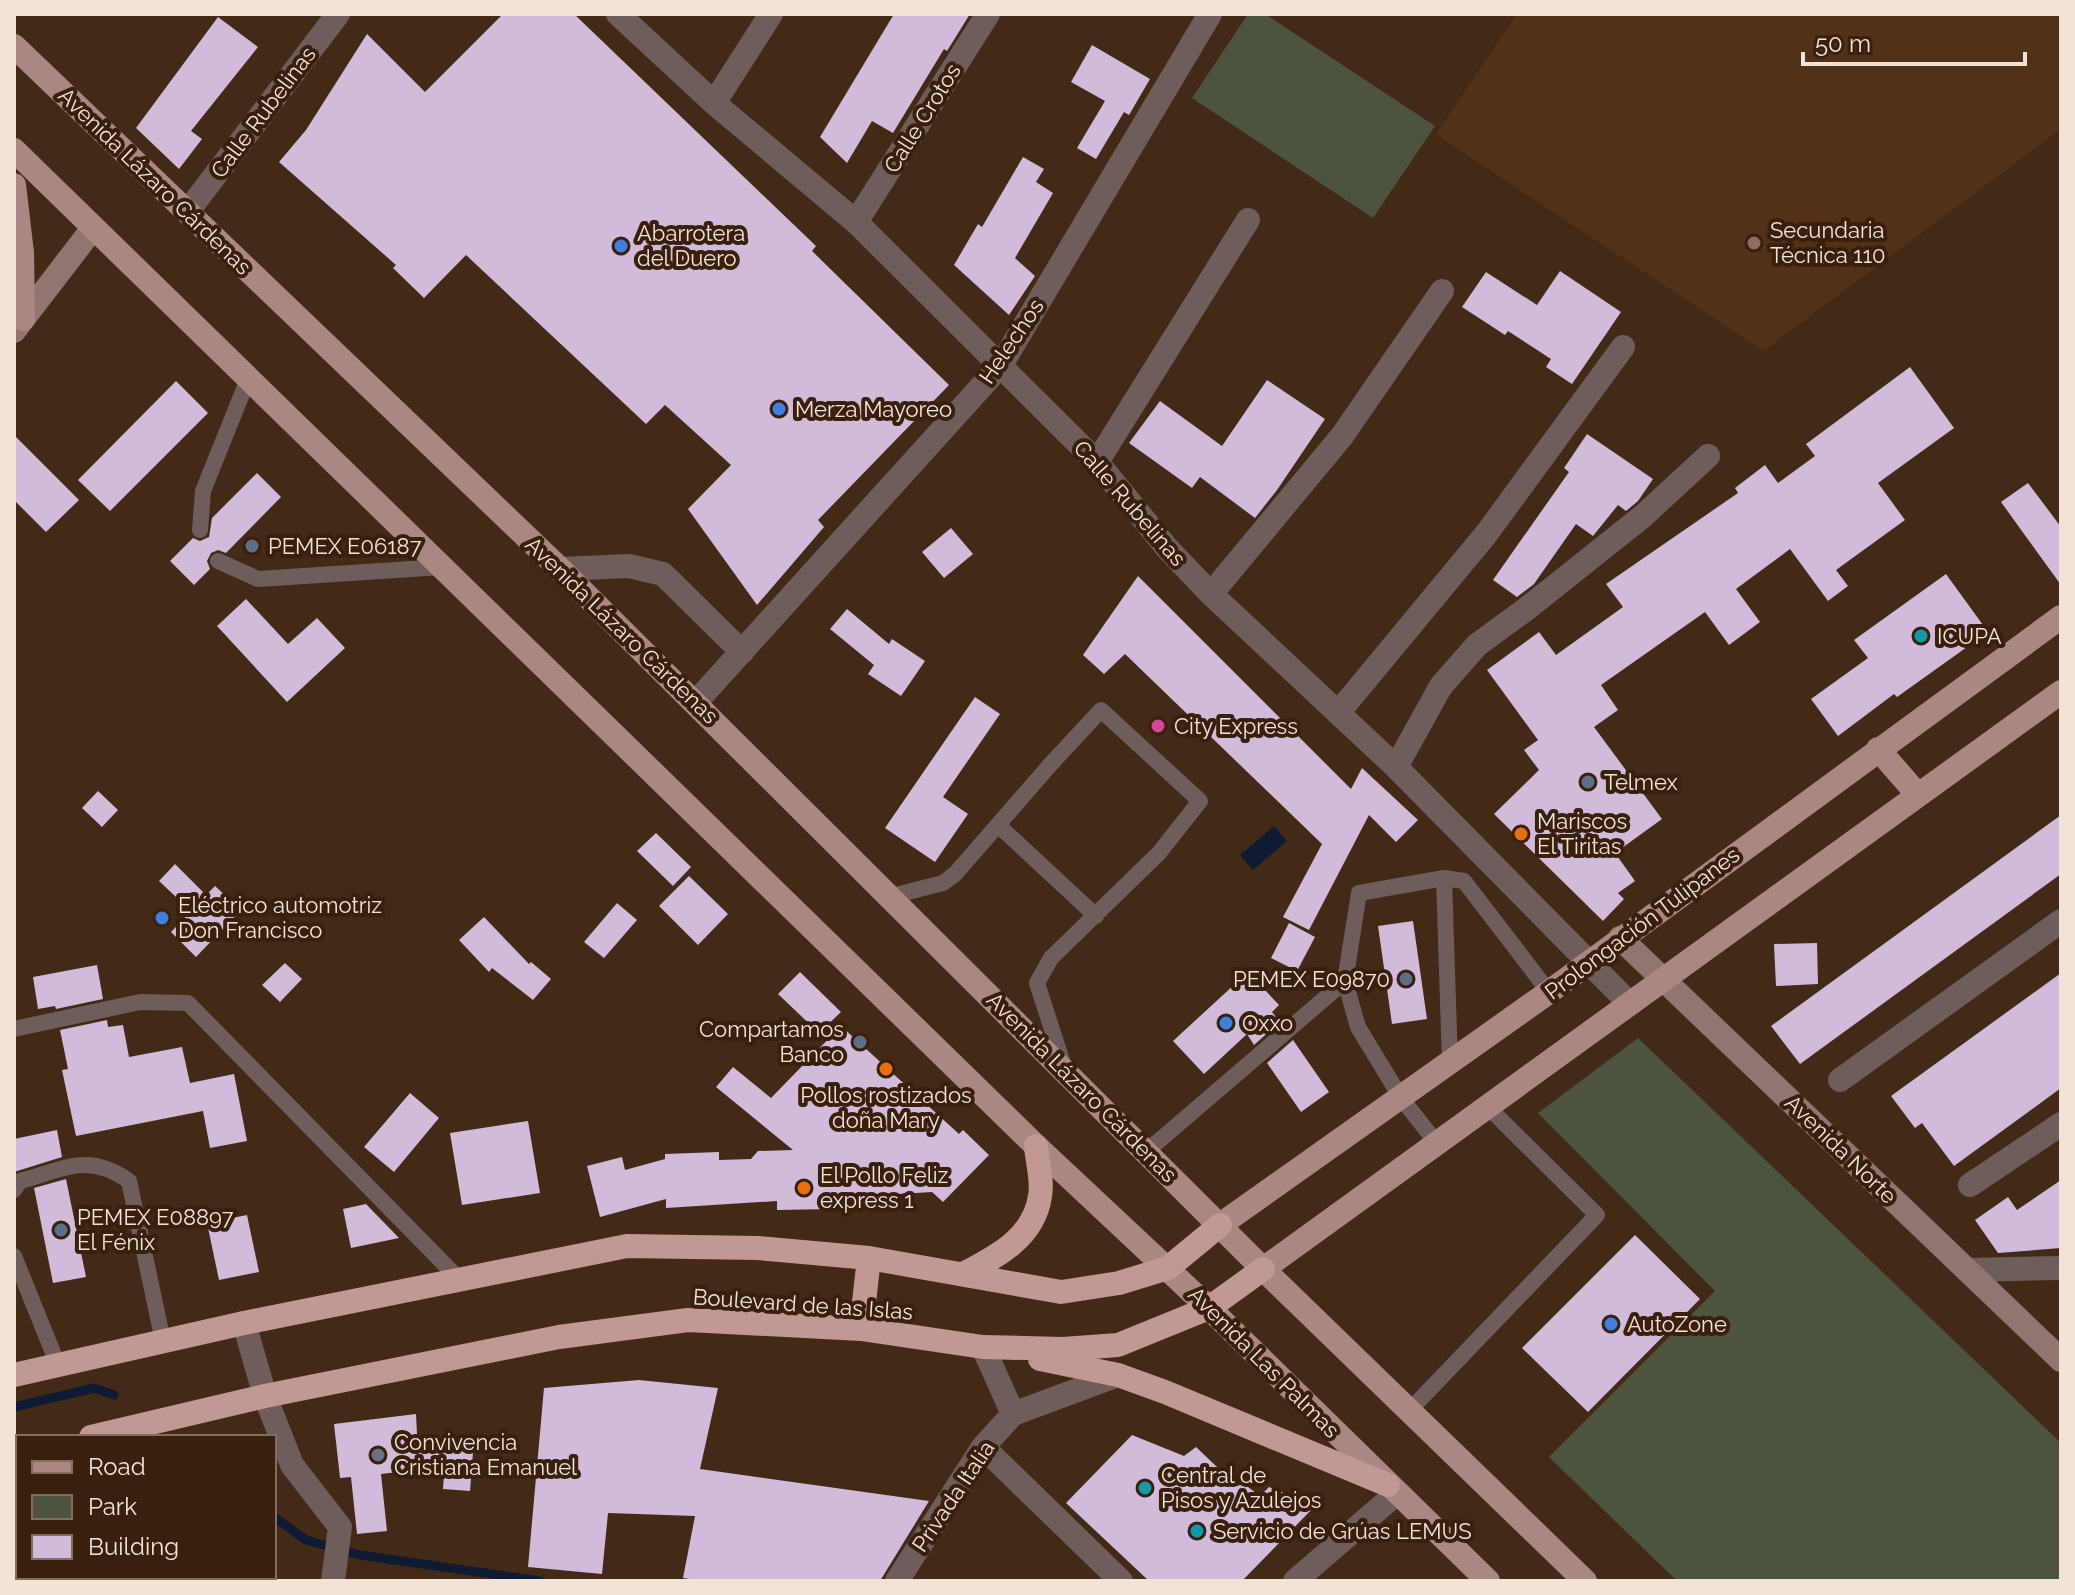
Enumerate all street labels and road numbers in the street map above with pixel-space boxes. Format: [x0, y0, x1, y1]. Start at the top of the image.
street label: Calle Rubelinas [205, 41, 321, 183]
street label: Calle Crotos [878, 59, 966, 177]
street label: Avenida Lázaro Cárdenas [53, 82, 257, 280]
street label: Helechos [973, 294, 1049, 388]
street label: Calle Rubelinas [1069, 435, 1191, 571]
street label: Avenida Lázaro Cárdenas [520, 531, 724, 729]
street label: Prolongación Tulipanes [1540, 841, 1744, 1005]
street label: Avenida Lázaro Cárdenas [982, 987, 1182, 1187]
street label: Avenida Norte [1780, 1089, 1902, 1209]
street label: Avenida Las Palmas [1183, 1281, 1345, 1443]
street label: Boulevard de las Islas [692, 1283, 914, 1325]
street label: Privada Italia [906, 1436, 1000, 1556]

